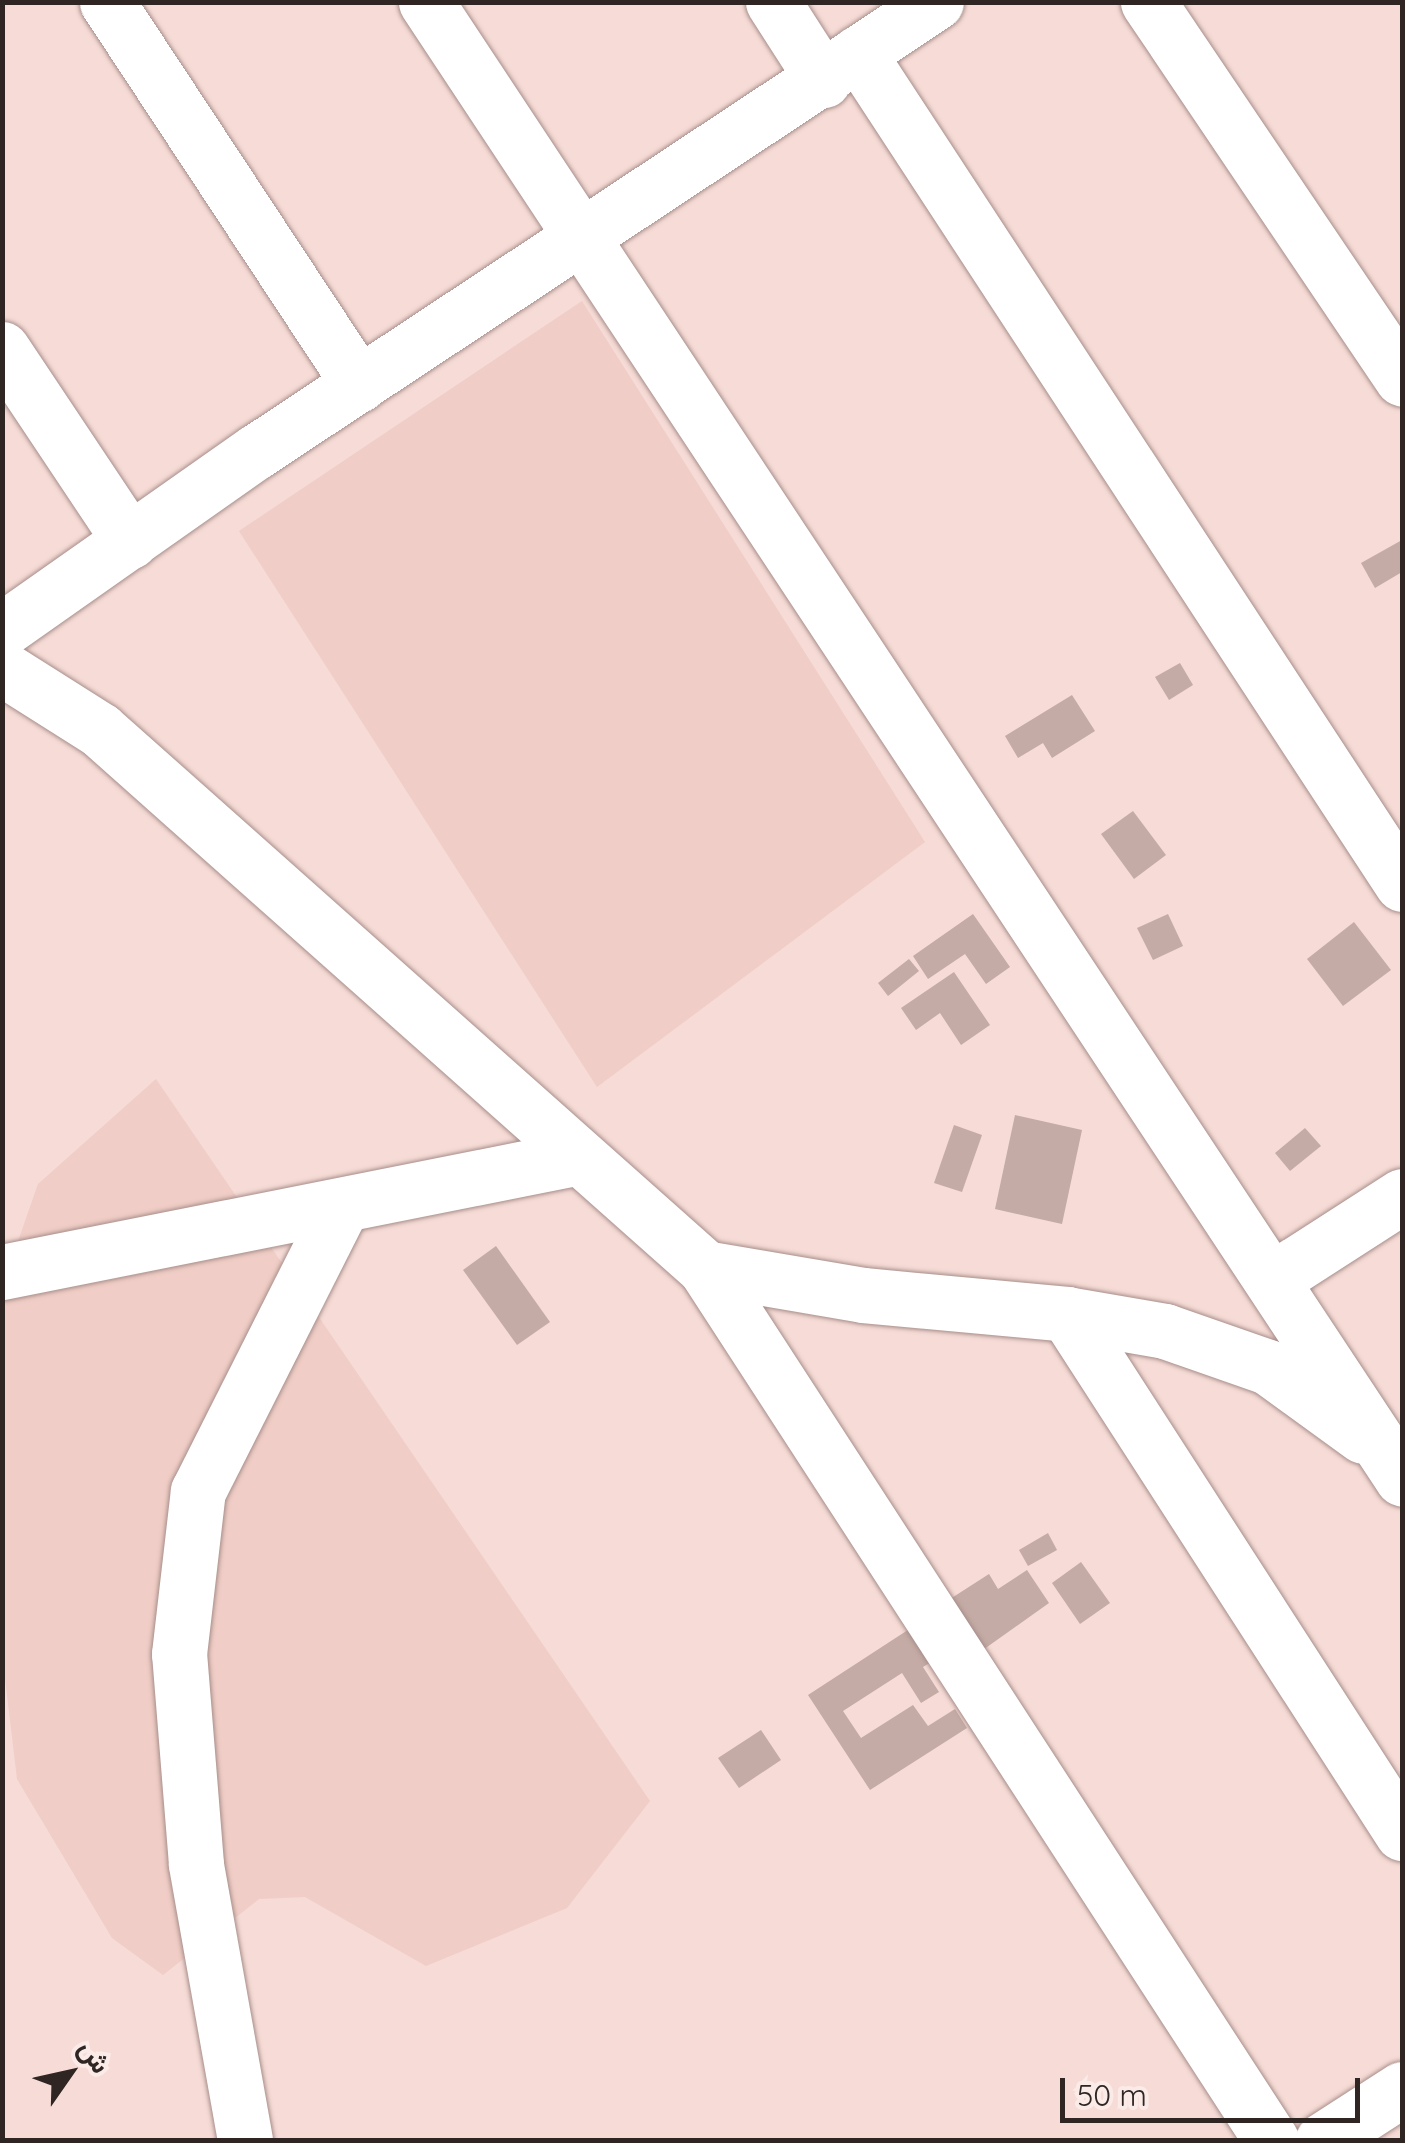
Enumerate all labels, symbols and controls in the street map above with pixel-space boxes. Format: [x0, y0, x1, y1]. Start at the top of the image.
north arrow [20, 2023, 120, 2123]
text: ش [71, 2032, 119, 2080]
scale bar [1065, 2058, 1365, 2120]
text: 50 m [1077, 2076, 1147, 2114]

